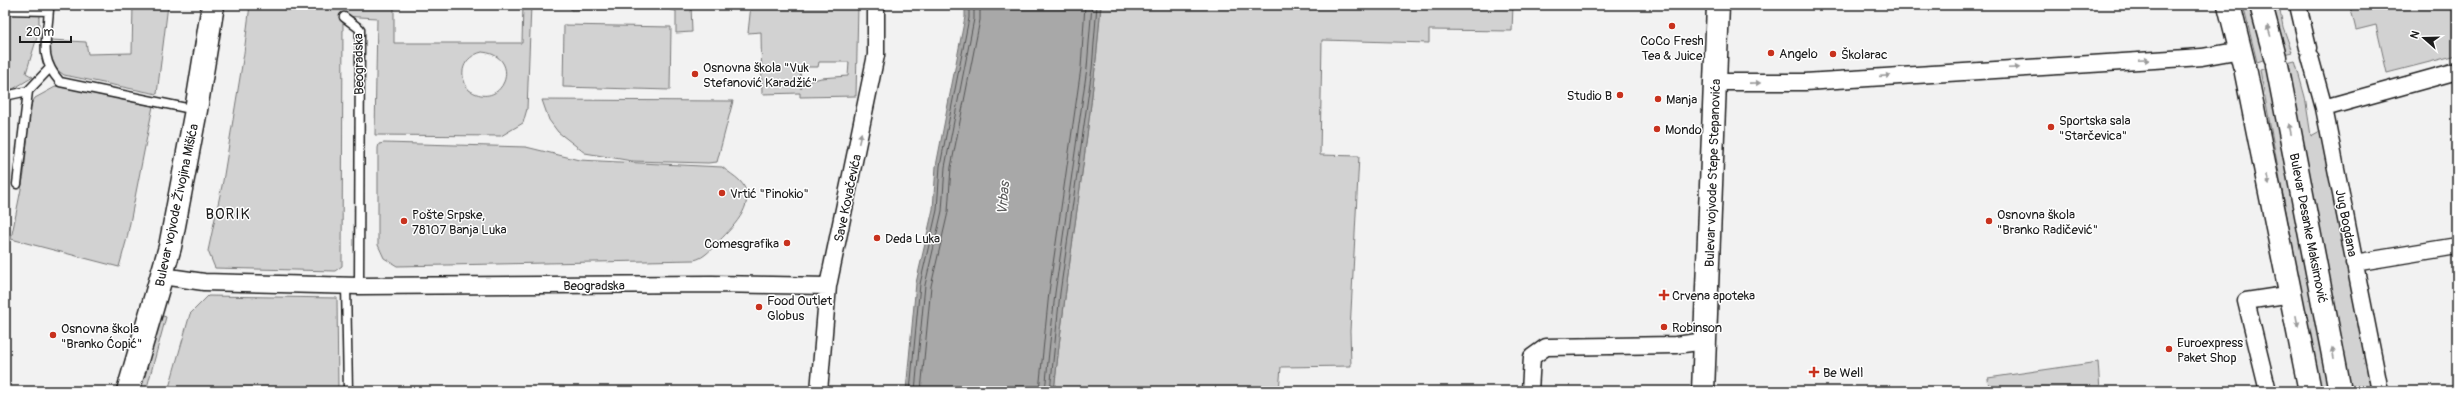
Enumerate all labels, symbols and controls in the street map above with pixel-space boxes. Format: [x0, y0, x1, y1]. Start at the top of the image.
scale bar [20, 18, 71, 44]
north arrow [2404, 18, 2444, 58]
marker: CoCo Fresh Tea & Juice [1667, 21, 1677, 31]
one-way arrow [2266, 24, 2272, 36]
text: 20 m [26, 25, 55, 40]
text: N [2408, 29, 2423, 40]
street label: Beogradska [350, 33, 368, 95]
place label: CoCo Fresh Tea & Juice [1640, 33, 1704, 64]
place label: Angelo [1779, 46, 1818, 62]
place label: Školarac [1841, 47, 1888, 63]
marker: Angelo [1766, 48, 1776, 58]
marker: Školarac [1828, 49, 1838, 59]
one-way arrow [2138, 57, 2150, 64]
place label: Osnovna škola "Vuk Stefanović Karadžić" [703, 60, 817, 91]
one-way arrow [2008, 64, 2020, 71]
marker: Osnovna škola "Vuk Stefanović Karadžić" [690, 69, 700, 79]
one-way arrow [1879, 72, 1891, 79]
street label: Bulevar vojvode Stepe Stepanovića [1702, 79, 1724, 267]
one-way arrow [1749, 79, 1761, 86]
place label: Studio B [1567, 88, 1612, 104]
marker: Studio B [1615, 90, 1625, 100]
place label: Manja [1666, 92, 1697, 108]
marker: Manja [1653, 94, 1663, 104]
place label: Sportska sala "Starčevica" [2059, 113, 2131, 144]
street label: Bulevar vojvode Živojina Mišića [152, 122, 202, 288]
place label: Mondo [1665, 122, 1702, 138]
marker: Sportska sala "Starčevica" [2046, 122, 2056, 132]
one-way arrow [2286, 123, 2292, 135]
marker: Mondo [1652, 124, 1662, 134]
one-way arrow [858, 132, 864, 144]
street label: Bulevar Desanke Maksimović [2286, 152, 2331, 305]
street label: Save Kovačevića [831, 153, 865, 244]
one-way arrow [2266, 174, 2272, 186]
water label: Vrbas [994, 179, 1014, 215]
place label: Vrtić "Pinokio" [730, 186, 809, 202]
marker: Vrtić "Pinokio" [717, 188, 727, 198]
street label: Jug Bogdana [2332, 188, 2360, 258]
district label: BORIK [206, 205, 250, 224]
place label: Pošte Srpske, 78107 Banja Luka [412, 207, 507, 238]
place label: Osnovna škola "Branko Radičević" [1997, 207, 2098, 238]
marker: Pošte Srpske, 78107 Banja Luka [399, 216, 409, 226]
marker: Osnovna škola "Branko Radičević" [1984, 216, 1994, 226]
place label: Deda Luka [885, 231, 940, 247]
marker: Deda Luka [872, 233, 882, 243]
place label: Comesgrafika [704, 236, 779, 252]
marker: Comesgrafika [782, 238, 792, 248]
street label: Beogradska [563, 278, 625, 294]
place label: Crvena apoteka [1672, 288, 1755, 304]
marker: Crvena apoteka [1659, 290, 1669, 300]
place label: Food Outlet Globus [767, 293, 833, 324]
marker: Food Outlet Globus [754, 302, 764, 312]
one-way arrow [2294, 315, 2300, 327]
place label: Robinson [1672, 320, 1722, 336]
place label: Osnovna škola "Branko Ćopić" [61, 321, 142, 352]
marker: Robinson [1659, 322, 1669, 332]
marker: Osnovna škola "Branko Ćopić" [48, 330, 58, 340]
place label: Euroexpress Paket Shop [2177, 335, 2243, 366]
marker: Euroexpress Paket Shop [2164, 344, 2174, 354]
one-way arrow [2329, 347, 2335, 359]
place label: Be Well [1823, 365, 1863, 381]
marker: Be Well [1808, 366, 1820, 378]

